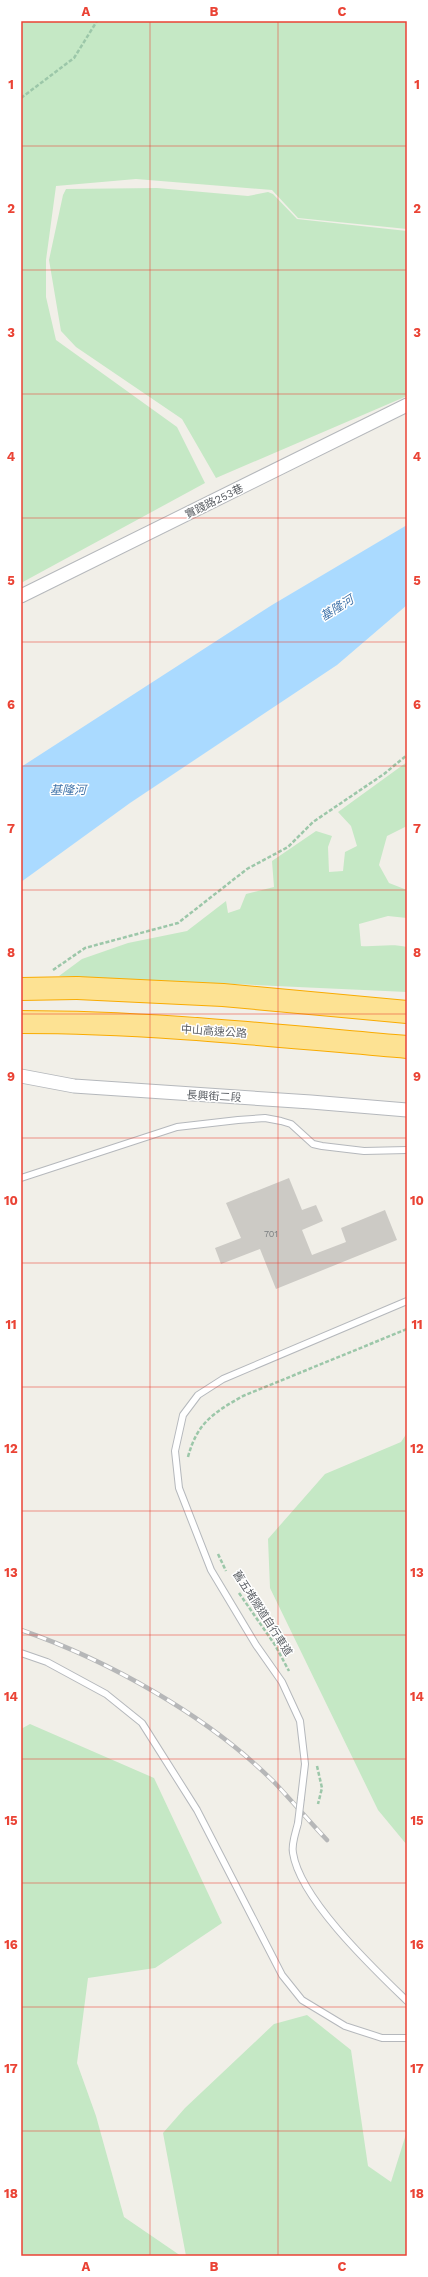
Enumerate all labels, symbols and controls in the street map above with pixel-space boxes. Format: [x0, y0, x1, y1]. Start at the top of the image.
text: A [82, 4, 91, 19]
text: B [210, 4, 219, 19]
text: C [338, 4, 347, 19]
text: 1 [8, 77, 14, 92]
text: 1 [414, 77, 420, 92]
text: 2 [7, 201, 15, 216]
text: 2 [413, 201, 421, 216]
text: 3 [7, 325, 15, 340]
text: 3 [413, 325, 421, 340]
text: 4 [7, 449, 16, 464]
text: 4 [413, 449, 422, 464]
street label: 實踐路253巷 [183, 482, 245, 521]
text: 5 [7, 573, 15, 588]
text: 5 [413, 573, 421, 588]
water label: 基隆河 [318, 591, 358, 623]
text: 6 [7, 697, 15, 712]
text: 6 [413, 697, 421, 712]
water label: 基隆河 [50, 783, 88, 797]
text: 7 [7, 821, 15, 836]
text: 7 [413, 821, 421, 836]
text: 8 [7, 945, 15, 960]
text: 8 [413, 945, 421, 960]
street label: 中山高速公路 [181, 1023, 247, 1040]
text: 9 [7, 1069, 15, 1084]
text: 9 [413, 1069, 421, 1084]
street label: 長興街二段 [186, 1089, 242, 1104]
text: 10 [4, 1193, 18, 1208]
text: 10 [410, 1193, 424, 1208]
house number: 701 [264, 1229, 278, 1239]
text: 11 [5, 1317, 17, 1332]
text: 11 [411, 1317, 423, 1332]
text: 12 [4, 1441, 18, 1456]
text: 12 [410, 1441, 424, 1456]
text: 13 [4, 1565, 18, 1580]
text: 13 [410, 1565, 424, 1580]
street label: 舊五堵隧道自行車道 [230, 1568, 295, 1658]
text: 14 [4, 1689, 19, 1704]
text: 14 [410, 1689, 425, 1704]
text: 15 [4, 1813, 18, 1828]
text: 15 [410, 1813, 424, 1828]
text: 16 [4, 1937, 18, 1952]
text: 16 [410, 1937, 424, 1952]
text: 17 [4, 2061, 18, 2076]
text: 17 [410, 2061, 424, 2076]
text: 18 [4, 2186, 18, 2201]
text: 18 [410, 2186, 424, 2201]
text: A [82, 2259, 91, 2274]
text: B [210, 2259, 219, 2274]
text: C [338, 2259, 347, 2274]

